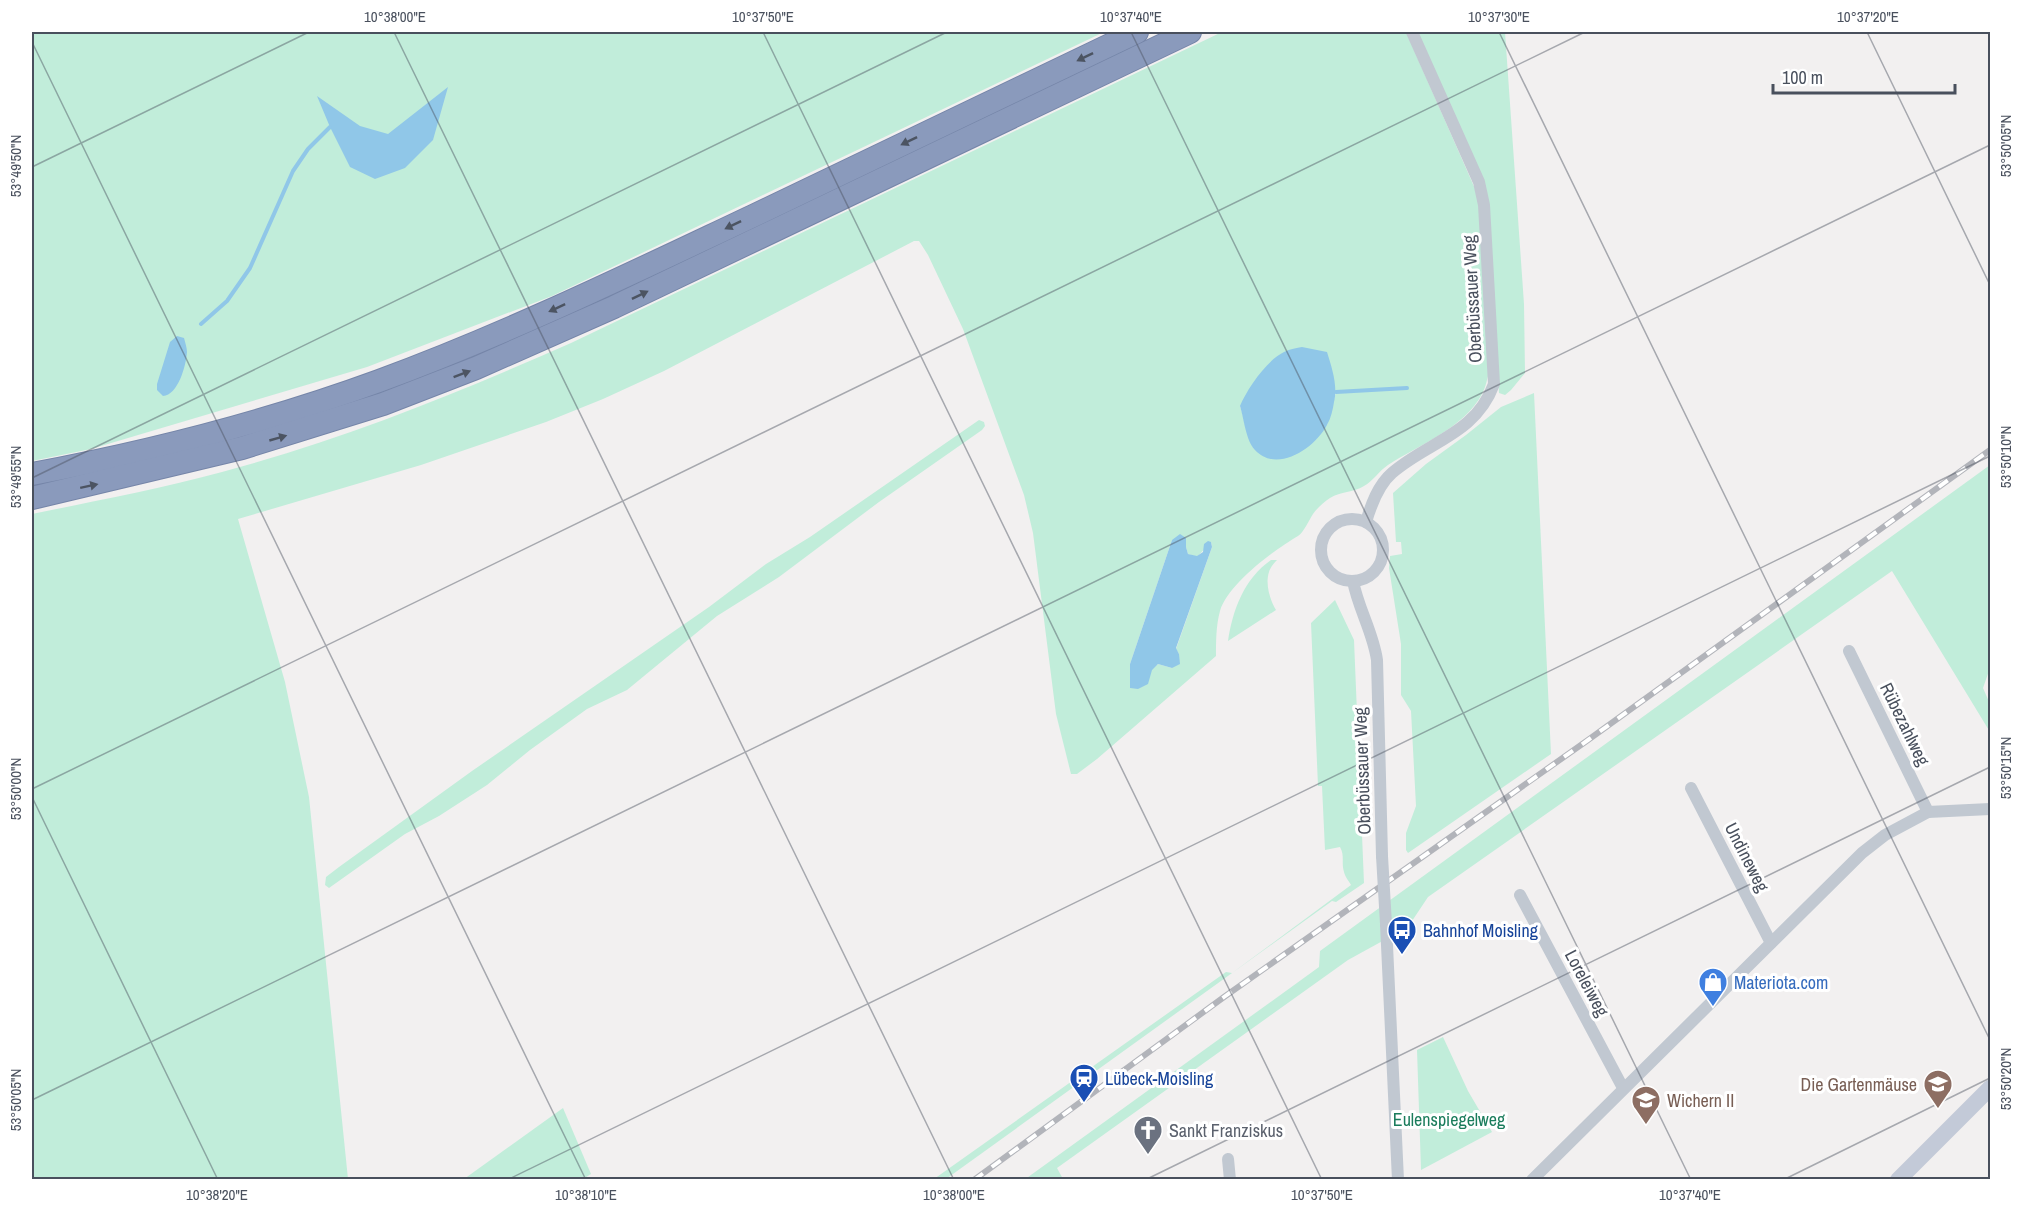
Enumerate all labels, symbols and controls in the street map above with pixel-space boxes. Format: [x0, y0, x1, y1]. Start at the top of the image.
text: 10°38'00"E [364, 6, 426, 27]
text: 10°37'50"E [732, 6, 794, 27]
text: 10°37'40"E [1100, 6, 1162, 27]
text: 10°37'30"E [1468, 6, 1530, 27]
text: 10°37'20"E [1837, 6, 1899, 27]
one-way arrow [1076, 52, 1093, 61]
scale bar [1773, 57, 1954, 95]
text: 100 m [1782, 65, 1823, 90]
text: 53°50'05"N [1995, 115, 2016, 177]
text: 53°49'50"N [5, 135, 26, 197]
one-way arrow [900, 136, 917, 145]
one-way arrow [724, 221, 741, 230]
street label: Oberbüssauer Weg [1456, 234, 1488, 363]
one-way arrow [631, 290, 648, 299]
one-way arrow [548, 304, 565, 313]
one-way arrow [453, 369, 471, 379]
text: 53°50'10"N [1995, 426, 2016, 488]
one-way arrow [269, 433, 287, 442]
text: 53°49'55"N [5, 446, 26, 508]
one-way arrow [79, 481, 98, 490]
street label: Rübezahlweg [1874, 678, 1936, 770]
street label: Oberbüssauer Weg [1347, 706, 1377, 835]
text: 53°50'15"N [1995, 737, 2016, 799]
text: 53°50'00"N [5, 758, 26, 820]
street label: Undineweg [1719, 818, 1775, 897]
bus stop icon: Bahnhof Moisling [1386, 914, 1418, 956]
place label: Bahnhof Moisling [1423, 918, 1539, 943]
street label: Loreleiweg [1559, 945, 1615, 1021]
shop icon: Materiota.com [1697, 966, 1729, 1008]
place label: Materiota.com [1734, 970, 1828, 995]
text: 53°50'20"N [1995, 1048, 2016, 1110]
station icon: Lübeck-Moisling [1068, 1062, 1100, 1104]
place label: Lübeck-Moisling [1105, 1066, 1214, 1091]
school or university icon: Die Gartenmäuse [1922, 1068, 1954, 1110]
text: 53°50'05"N [5, 1069, 26, 1131]
place label: Die Gartenmäuse [1801, 1072, 1917, 1097]
school or university icon: Wichern II [1630, 1084, 1662, 1126]
place label: Wichern II [1667, 1088, 1734, 1113]
park label: Eulenspiegelweg [1393, 1107, 1506, 1132]
church icon: Sankt Franziskus [1132, 1114, 1164, 1156]
place label: Sankt Franziskus [1169, 1118, 1283, 1143]
text: 10°38'20"E [186, 1184, 248, 1205]
text: 10°38'10"E [555, 1184, 617, 1205]
text: 10°38'00"E [923, 1184, 985, 1205]
text: 10°37'50"E [1291, 1184, 1353, 1205]
text: 10°37'40"E [1659, 1184, 1721, 1205]

